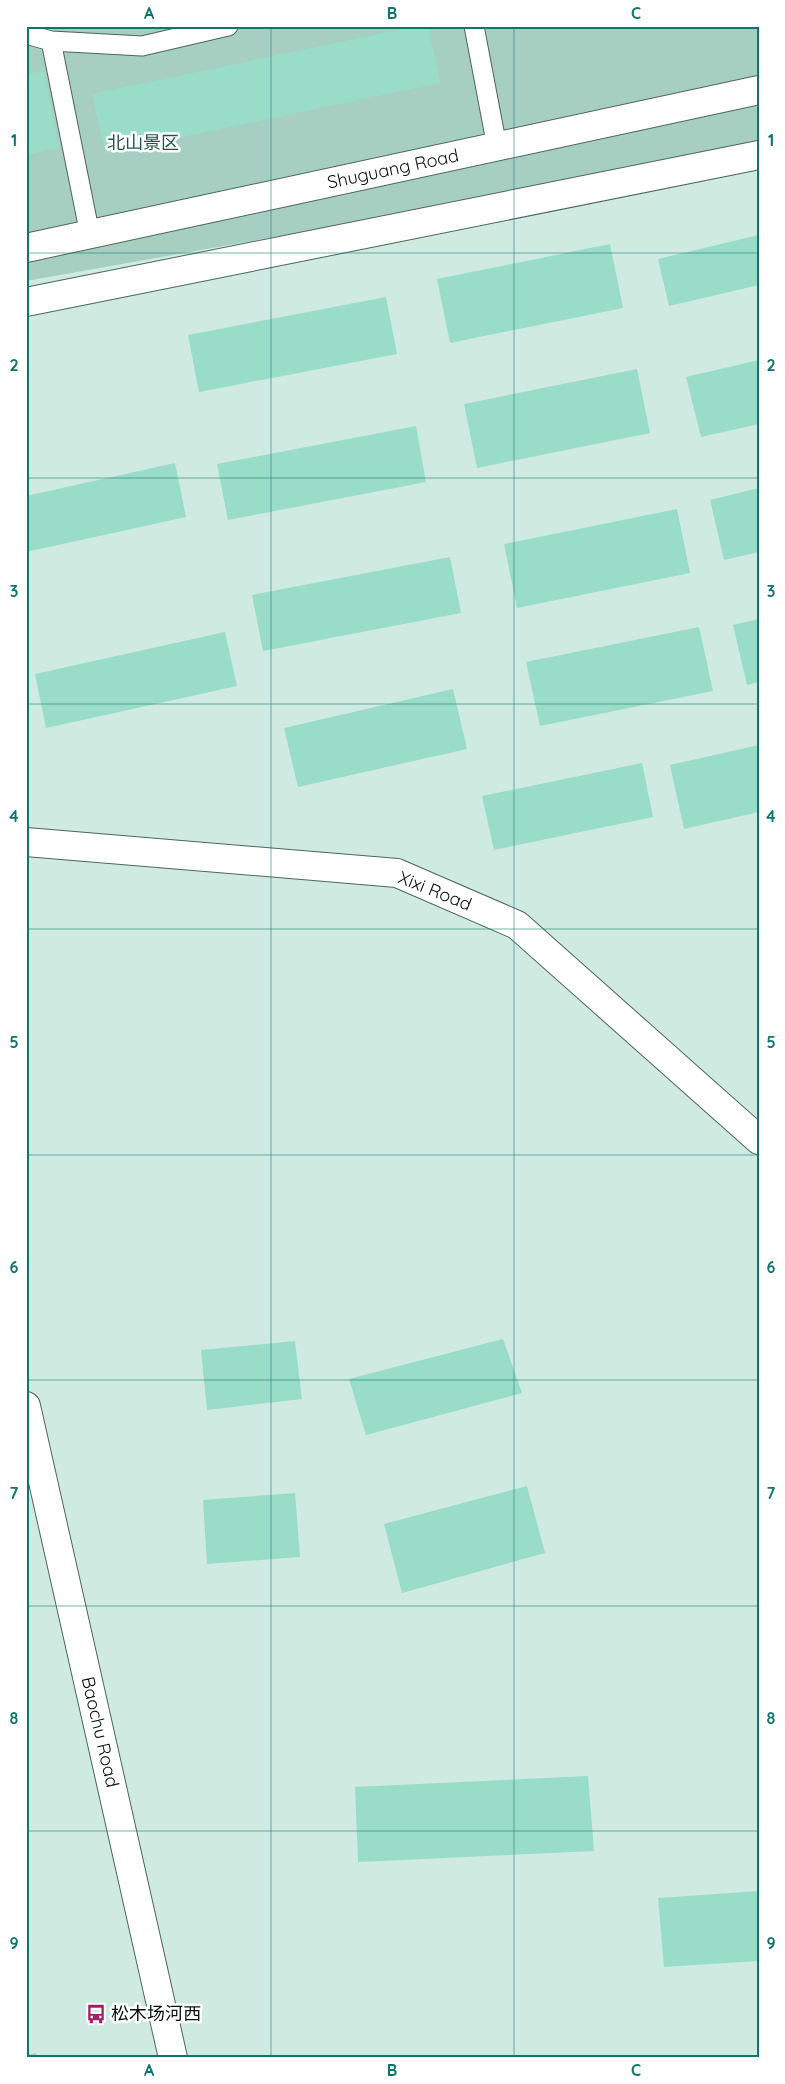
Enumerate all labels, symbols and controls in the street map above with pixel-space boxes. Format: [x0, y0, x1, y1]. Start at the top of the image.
text: A [144, 3, 155, 23]
text: B [387, 3, 397, 23]
text: C [631, 3, 641, 23]
text: 1 [11, 130, 17, 150]
text: 1 [768, 130, 774, 150]
park label: 北山景区 [107, 131, 179, 154]
street label: Shuguang Road [325, 143, 461, 194]
text: 2 [9, 355, 19, 375]
text: 2 [766, 355, 776, 375]
text: 3 [10, 581, 18, 601]
text: 3 [767, 581, 775, 601]
text: 4 [9, 806, 19, 826]
text: 4 [766, 806, 776, 826]
street label: Xixi Road [395, 865, 475, 916]
text: 5 [9, 1032, 19, 1052]
text: 5 [766, 1032, 776, 1052]
text: 6 [10, 1257, 19, 1277]
text: 6 [767, 1257, 776, 1277]
text: 7 [10, 1483, 19, 1503]
text: 7 [767, 1483, 776, 1503]
street label: Baochu Road [77, 1674, 124, 1789]
text: 8 [10, 1708, 19, 1728]
text: 8 [767, 1708, 776, 1728]
text: 9 [9, 1933, 19, 1953]
text: 9 [766, 1933, 776, 1953]
place label: 松木场河西 [111, 2002, 201, 2025]
bus stop icon: 松木场河西 [85, 2003, 107, 2025]
text: A [144, 2060, 155, 2080]
text: B [387, 2060, 397, 2080]
text: C [631, 2060, 641, 2080]

